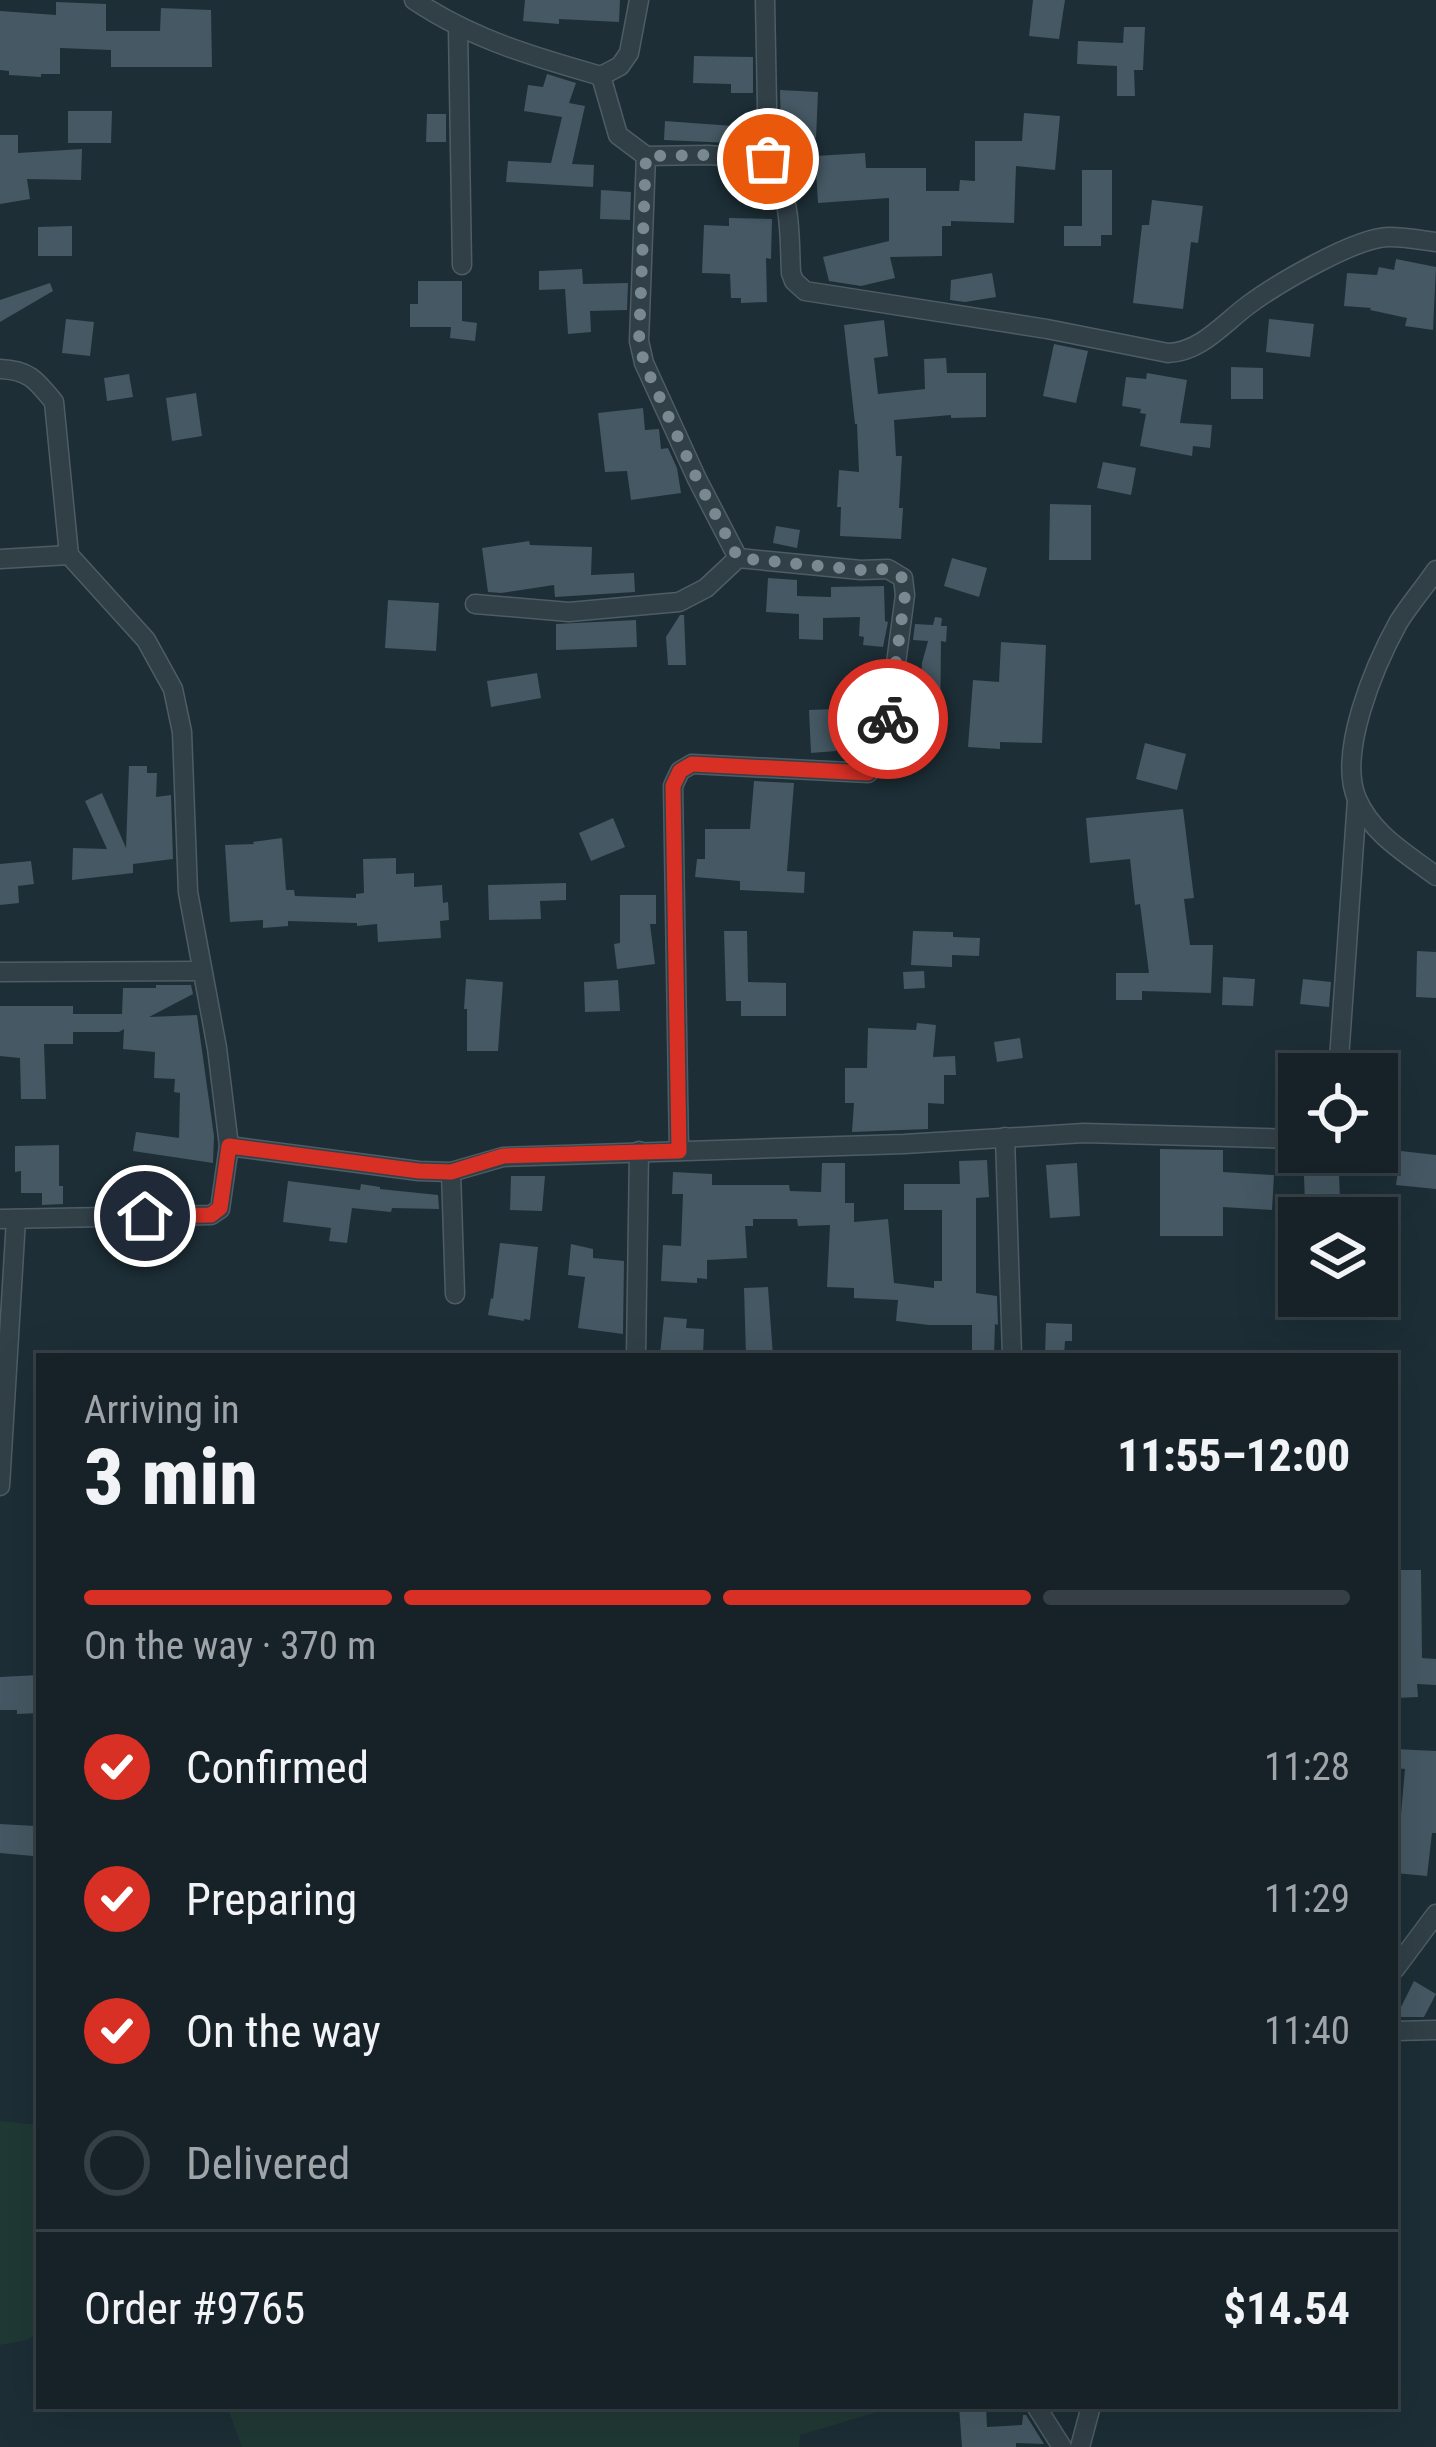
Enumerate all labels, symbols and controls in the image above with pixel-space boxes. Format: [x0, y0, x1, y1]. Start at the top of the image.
pin [717, 108, 819, 210]
icon: bag [735, 126, 801, 192]
courier [828, 659, 948, 779]
icon: bike [855, 686, 921, 752]
map controls [1278, 1053, 1398, 1317]
button: locate [1278, 1053, 1398, 1173]
pin [94, 1165, 196, 1267]
icon: home [112, 1183, 178, 1249]
button: layers [1278, 1197, 1398, 1317]
text: Arriving in [84, 1387, 240, 1433]
text: 11:55–12:00 [1117, 1429, 1350, 1482]
text: 3 min [84, 1432, 258, 1523]
text: On the way · 370 m [84, 1623, 376, 1669]
icon: check [84, 1734, 150, 1800]
text: Confirmed [186, 1741, 369, 1794]
text: 11:28 [1264, 1744, 1350, 1790]
icon: check [84, 1866, 150, 1932]
text: Preparing [186, 1873, 357, 1926]
text: 11:29 [1264, 1876, 1350, 1922]
icon: check [84, 1998, 150, 2064]
text: On the way [186, 2005, 381, 2058]
text: 11:40 [1264, 2008, 1350, 2054]
text: Delivered [186, 2137, 350, 2190]
text: Order #9765 [84, 2282, 305, 2335]
text: $14.54 [1223, 2282, 1350, 2335]

